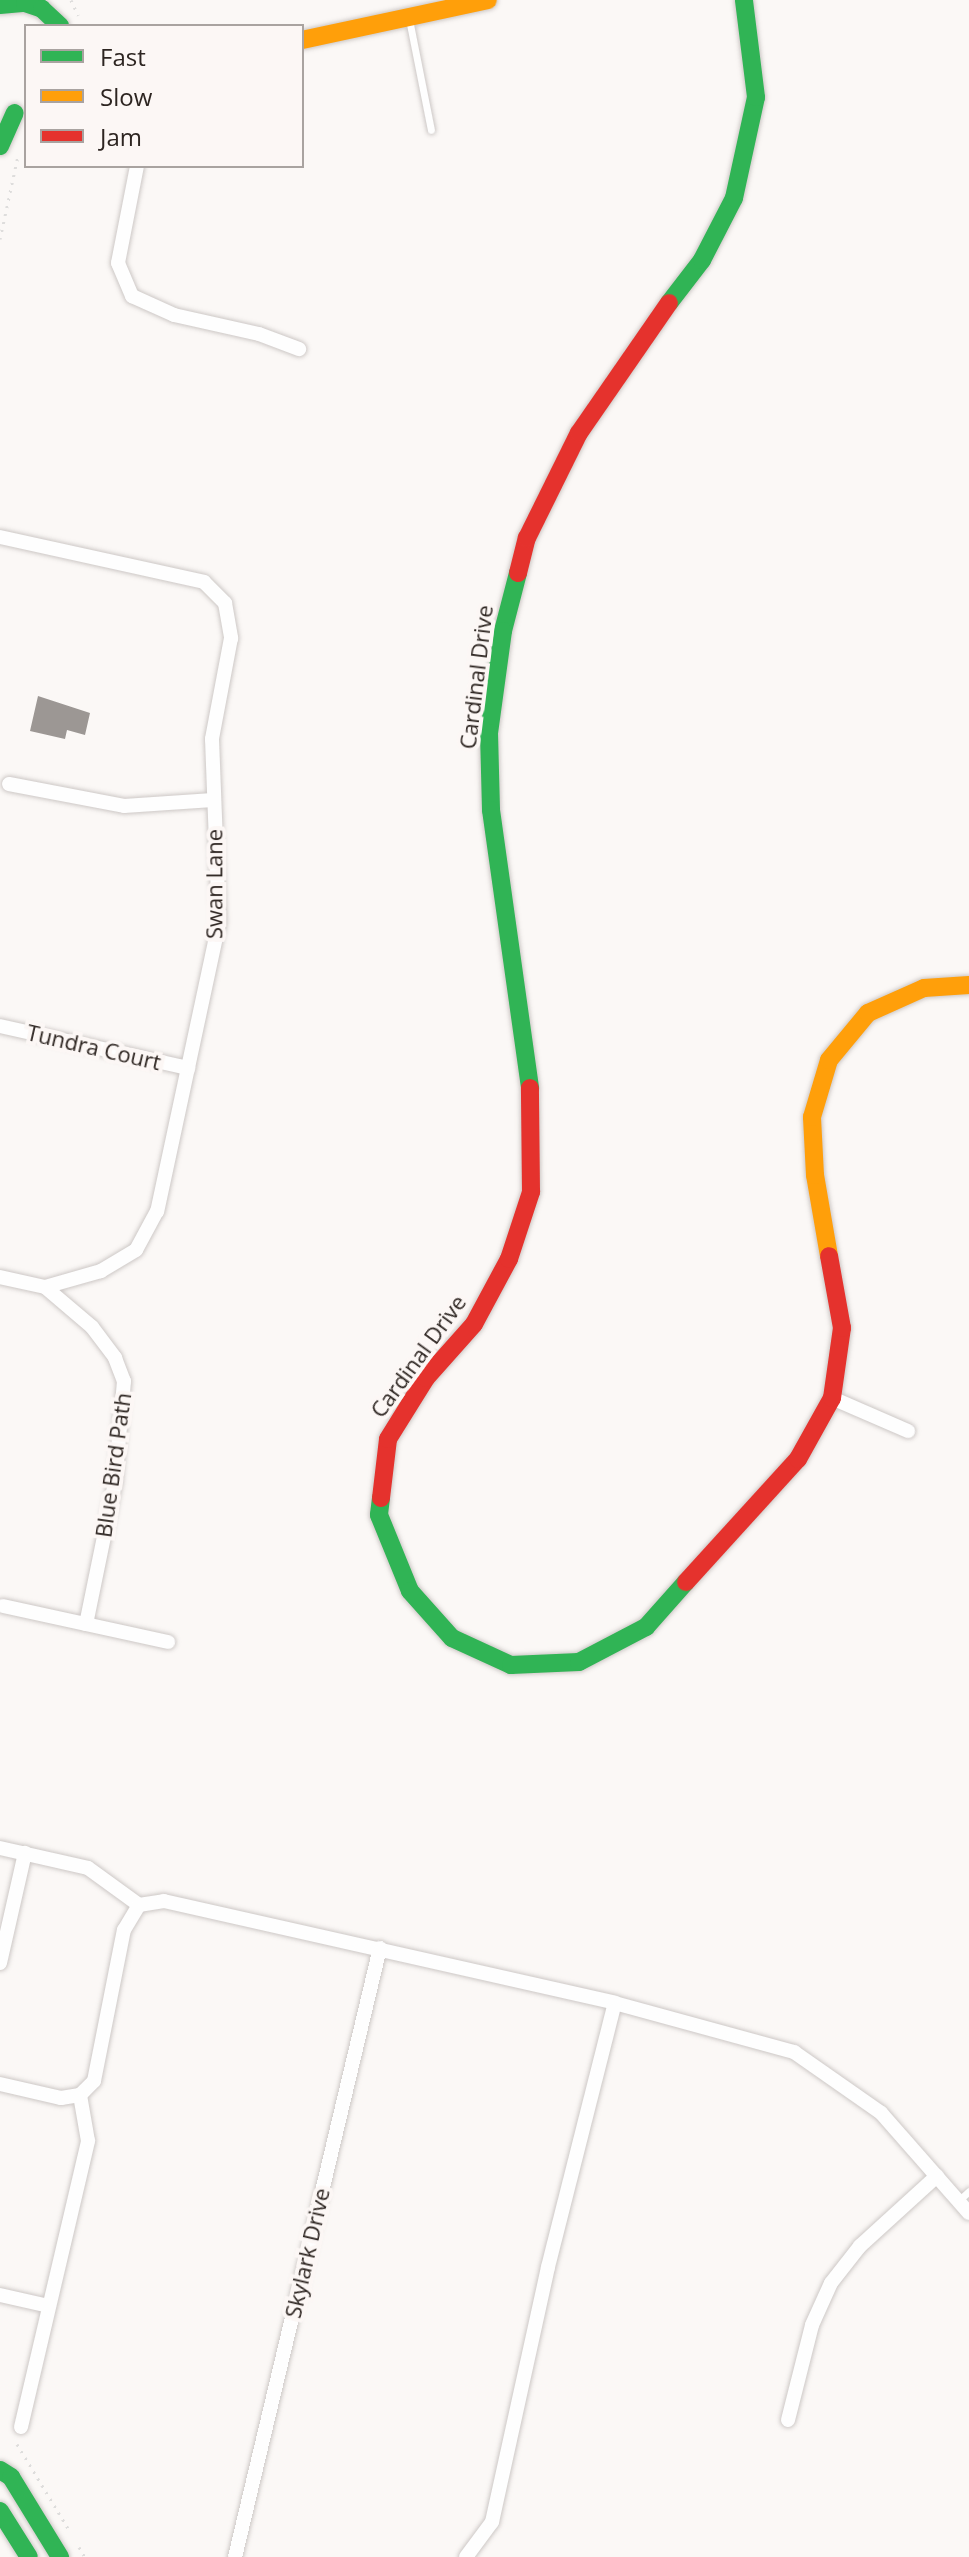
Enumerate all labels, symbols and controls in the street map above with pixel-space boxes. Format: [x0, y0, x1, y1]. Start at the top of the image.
legend [24, 24, 304, 168]
text: Fast [100, 40, 146, 73]
text: Slow [100, 80, 152, 113]
text: Jam [100, 120, 142, 153]
street label: Cardinal Drive [454, 603, 498, 751]
street label: Swan Lane [201, 829, 227, 939]
street label: Tundra Court [24, 1019, 164, 1075]
street label: Cardinal Drive [365, 1290, 471, 1422]
street label: Blue Bird Path [90, 1391, 136, 1539]
street label: Skylark Drive [279, 2185, 335, 2321]

